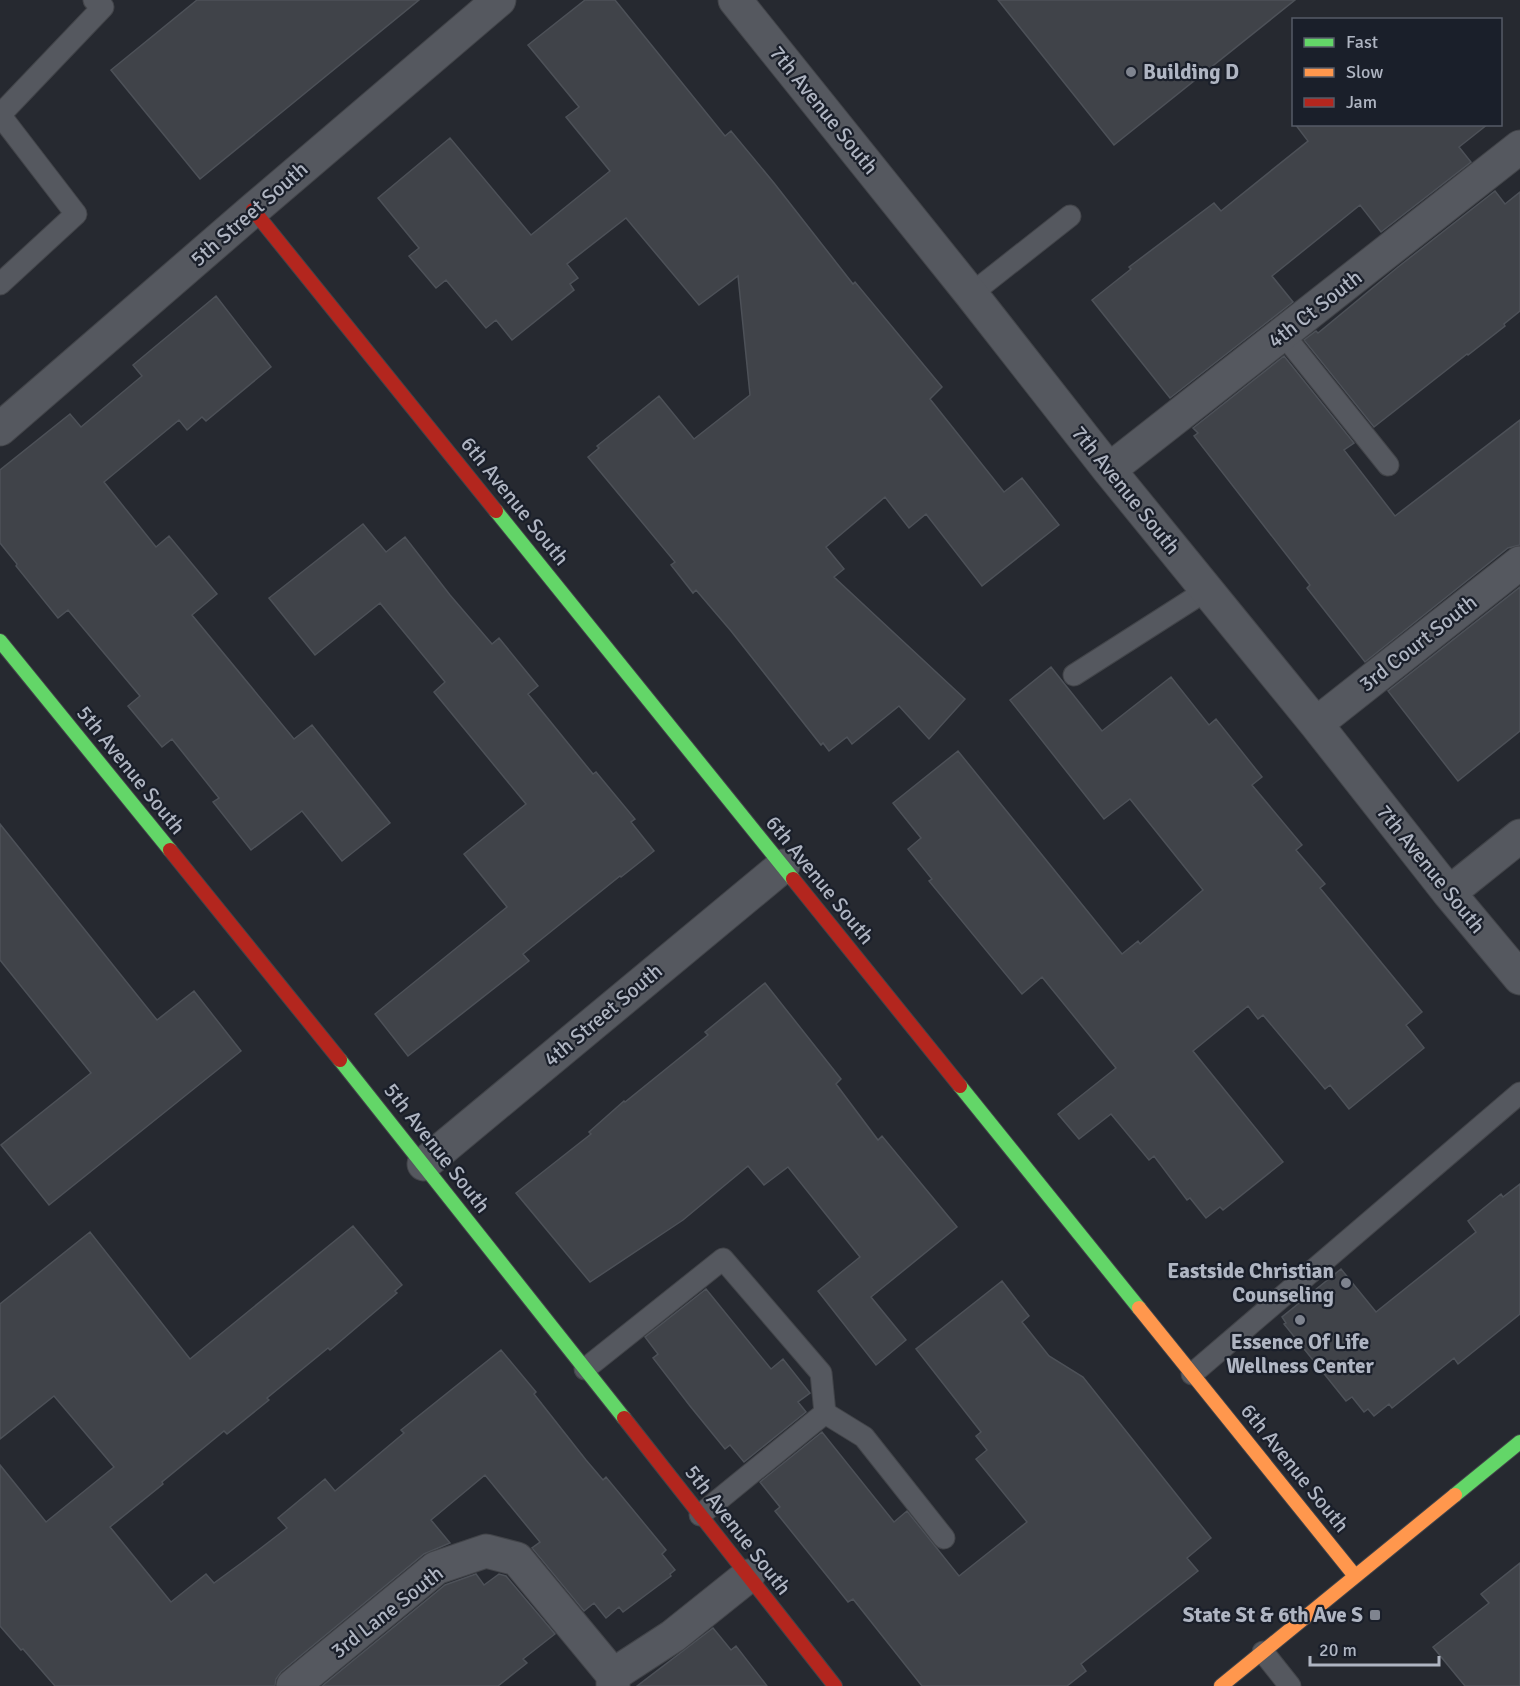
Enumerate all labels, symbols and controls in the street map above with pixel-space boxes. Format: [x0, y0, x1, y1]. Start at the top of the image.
legend [1292, 18, 1502, 126]
text: Fast [1346, 31, 1378, 53]
street label: 7th Avenue South [764, 40, 884, 180]
place label: Building D [1143, 59, 1239, 85]
text: Slow [1346, 61, 1383, 83]
marker: Building D [1124, 65, 1138, 79]
text: Jam [1346, 91, 1377, 113]
street label: 5th Street South [185, 156, 313, 272]
street label: 4th Ct South [1263, 264, 1367, 354]
street label: 7th Avenue South [1066, 420, 1186, 560]
street label: 6th Avenue South [455, 431, 575, 571]
street label: 3rd Court South [1354, 589, 1482, 697]
street label: 5th Avenue South [71, 700, 191, 840]
street label: 7th Avenue South [1371, 799, 1491, 939]
street label: 6th Avenue South [760, 810, 880, 950]
street label: 4th Street South [538, 958, 668, 1072]
street label: 5th Avenue South [378, 1078, 496, 1218]
place label: Eastside Christian Counseling [1167, 1258, 1334, 1308]
marker: Eastside Christian Counseling [1339, 1276, 1353, 1290]
marker: Essence Of Life Wellness Center [1293, 1313, 1307, 1327]
place label: Essence Of Life Wellness Center [1226, 1329, 1375, 1379]
street label: 6th Avenue South [1235, 1398, 1355, 1538]
street label: 5th Avenue South [679, 1460, 797, 1600]
street label: 3rd Lane South [326, 1560, 448, 1664]
place label: State St & 6th Ave S [1183, 1602, 1363, 1628]
marker: State St & 6th Ave S [1368, 1608, 1382, 1622]
scale bar [1310, 1629, 1439, 1667]
text: 20 m [1319, 1639, 1357, 1661]

